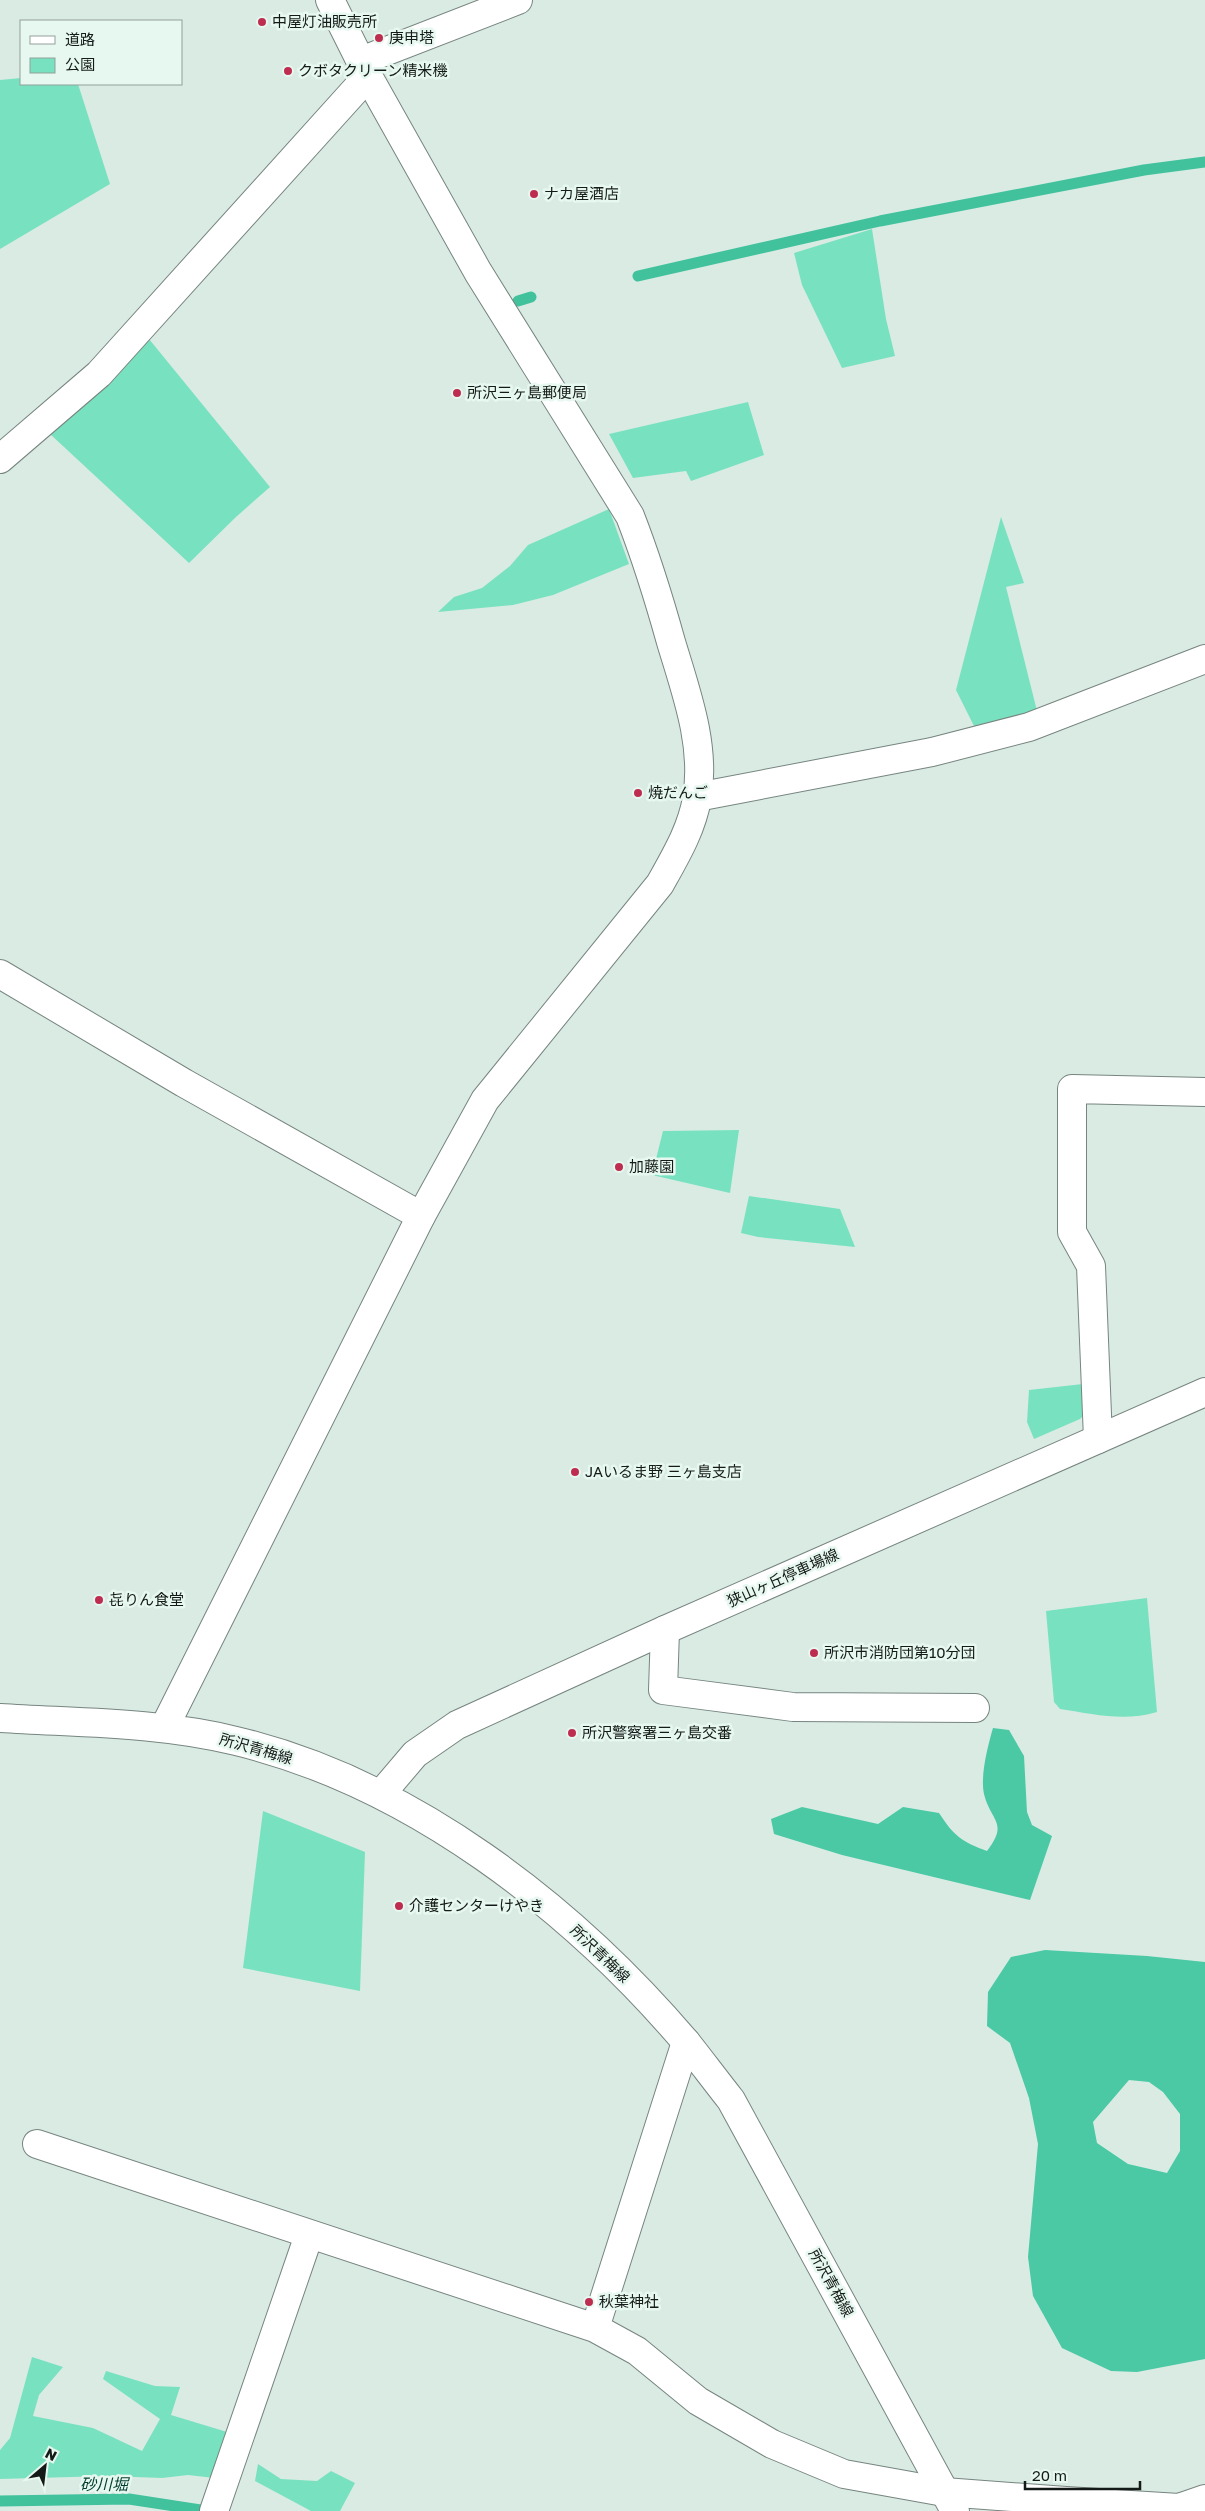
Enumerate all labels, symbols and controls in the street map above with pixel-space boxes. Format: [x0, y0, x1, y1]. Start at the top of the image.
place label: 中屋灯油販売所 [272, 12, 377, 30]
marker: 中屋灯油販売所 [256, 16, 268, 28]
legend [20, 20, 182, 85]
place label: 庚申塔 [389, 28, 434, 46]
text: 道路 [65, 30, 95, 48]
marker: 庚申塔 [373, 32, 385, 44]
text: 公園 [65, 55, 95, 73]
place label: クボタクリーン精米機 [298, 61, 447, 79]
marker: クボタクリーン精米機 [282, 65, 294, 77]
place label: ナカ屋酒店 [544, 184, 619, 202]
marker: ナカ屋酒店 [528, 188, 540, 200]
place label: 所沢三ヶ島郵便局 [467, 383, 587, 401]
marker: 所沢三ヶ島郵便局 [451, 387, 463, 399]
place label: 焼だんご [648, 783, 708, 801]
marker: 焼だんご [632, 787, 644, 799]
place label: 加藤園 [629, 1157, 674, 1175]
marker: 加藤園 [613, 1161, 625, 1173]
place label: JAいるま野 三ヶ島支店 [585, 1462, 742, 1480]
marker: JAいるま野 三ヶ島支店 [569, 1466, 581, 1478]
street label: 狭山ヶ丘停車場線 [724, 1544, 841, 1610]
place label: 㐂りん食堂 [109, 1590, 184, 1608]
marker: 㐂りん食堂 [93, 1594, 105, 1606]
place label: 所沢市消防団第10分団 [824, 1643, 976, 1661]
marker: 所沢市消防団第10分団 [808, 1647, 820, 1659]
place label: 所沢警察署三ヶ島交番 [582, 1723, 732, 1741]
marker: 所沢警察署三ヶ島交番 [566, 1727, 578, 1739]
street label: 所沢青梅線 [218, 1729, 295, 1767]
place label: 介護センターけやき [409, 1896, 544, 1914]
marker: 介護センターけやき [393, 1900, 405, 1912]
street label: 所沢青梅線 [567, 1921, 634, 1986]
street label: 所沢青梅線 [806, 2245, 858, 2320]
place label: 秋葉神社 [599, 2292, 659, 2310]
marker: 秋葉神社 [583, 2296, 595, 2308]
north arrow [20, 2441, 70, 2491]
text: N [43, 2444, 60, 2464]
scale bar [1025, 2458, 1140, 2490]
text: 20 m [1032, 2466, 1067, 2484]
water label: 砂川堀 [80, 2474, 131, 2494]

